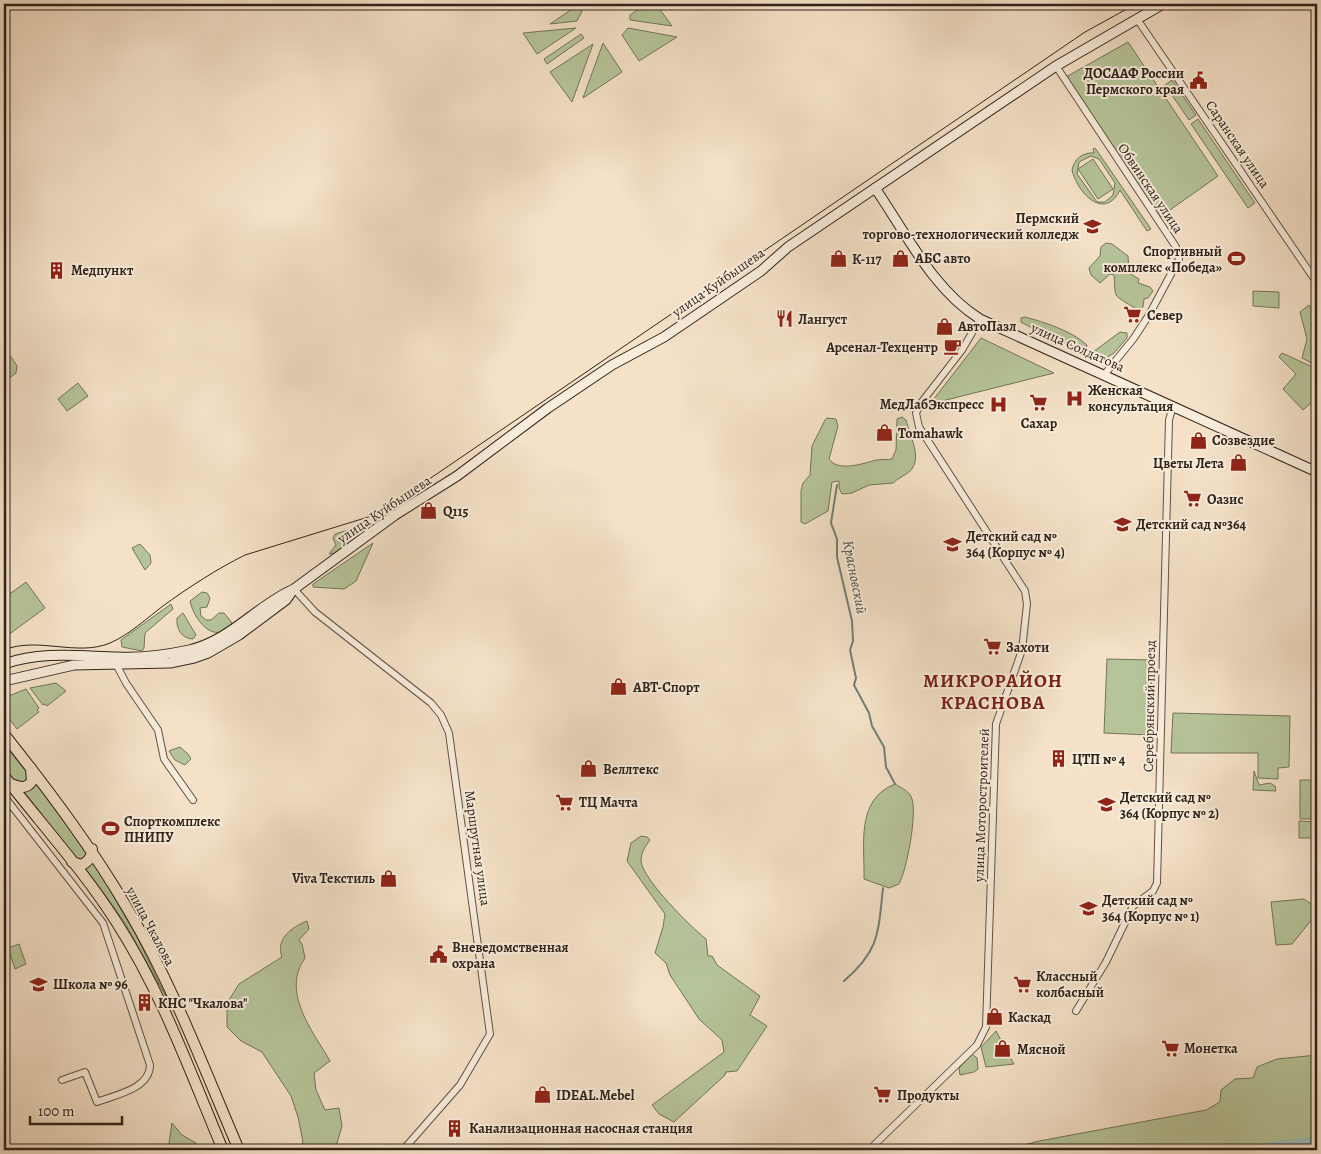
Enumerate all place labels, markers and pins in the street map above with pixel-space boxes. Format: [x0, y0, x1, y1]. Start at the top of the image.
place label: ДОСААФ России Пермского края [1083, 64, 1184, 99]
public building icon: ДОСААФ России Пермского края [1188, 71, 1208, 91]
place label: Пермский торгово-технологический колледж [862, 209, 1079, 244]
school or university icon: Пермский торгово-технологический колледж [1083, 216, 1103, 236]
place label: Спортивный комплекс «Победа» [1103, 242, 1222, 277]
shop icon: АБС авто [891, 248, 911, 268]
shop icon: К-117 [828, 249, 848, 269]
place label: АБС авто [914, 249, 971, 268]
sports icon: Спортивный комплекс «Победа» [1226, 249, 1246, 269]
place label: К-117 [852, 250, 881, 269]
building icon: Медпункт [47, 260, 67, 280]
place label: Медпункт [71, 261, 134, 280]
supermarket icon: Север [1123, 305, 1143, 325]
place label: Север [1147, 306, 1183, 325]
restaurant icon: Лангуст [774, 309, 794, 329]
place label: Лангуст [798, 310, 848, 329]
shop icon: АвтоПазл [934, 316, 954, 336]
place label: АвтоПазл [957, 317, 1016, 336]
cafe icon: Арсенал-Техцентр [942, 337, 962, 357]
place label: Арсенал-Техцентр [825, 338, 939, 357]
place label: Женская консультация [1088, 381, 1173, 416]
hospital icon: Женская консультация [1064, 388, 1084, 408]
supermarket icon: Сахар [1029, 393, 1049, 413]
hospital icon: МедЛабЭкспресс [988, 394, 1008, 414]
place label: МедЛабЭкспресс [880, 395, 984, 414]
place label: Сахар [1021, 414, 1058, 433]
shop icon: Tomahawk [874, 423, 894, 443]
place label: Tomahawk [898, 424, 963, 443]
shop icon: Созвездие [1188, 430, 1208, 450]
place label: Созвездие [1212, 431, 1276, 450]
shop icon: Цветы Лета [1228, 453, 1248, 473]
place label: Цветы Лета [1153, 454, 1224, 473]
supermarket icon: Оазис [1183, 489, 1203, 509]
place label: Оазис [1207, 490, 1243, 509]
shop icon: Q115 [419, 501, 439, 521]
place label: Q115 [443, 502, 469, 521]
school or university icon: Детский сад №364 [1112, 514, 1132, 534]
place label: Детский сад №364 [1136, 515, 1247, 534]
place label: Детский сад № 364 (Корпус № 4) [966, 527, 1065, 562]
school or university icon: Детский сад № 364 (Корпус № 4) [942, 534, 962, 554]
supermarket icon: Захоти [982, 637, 1002, 657]
place label: Захоти [1006, 638, 1049, 657]
shop icon: АВТ-Спорт [609, 677, 629, 697]
place label: АВТ-Спорт [632, 678, 700, 697]
building icon: ЦТП № 4 [1048, 749, 1068, 769]
place label: ЦТП № 4 [1072, 750, 1126, 769]
shop icon: Веллтекс [579, 759, 599, 779]
place label: Веллтекс [603, 760, 659, 779]
place label: Детский сад № 364 (Корпус № 2) [1120, 788, 1219, 823]
supermarket icon: ТЦ Мачта [555, 792, 575, 812]
place label: ТЦ Мачта [579, 793, 638, 812]
school or university icon: Детский сад № 364 (Корпус № 2) [1096, 795, 1116, 815]
place label: Спорткомплекс ПНИПУ [124, 812, 220, 847]
sports icon: Спорткомплекс ПНИПУ [100, 819, 120, 839]
shop icon: Viva Текстиль [379, 868, 399, 888]
place label: Viva Текстиль [291, 869, 376, 888]
place label: Детский сад № 364 (Корпус № 1) [1102, 891, 1199, 926]
school or university icon: Детский сад № 364 (Корпус № 1) [1078, 898, 1098, 918]
place label: Вневедомственная охрана [452, 938, 569, 973]
public building icon: Вневедомственная охрана [428, 945, 448, 965]
place label: Классный колбасный [1036, 967, 1104, 1002]
school or university icon: Школа № 96 [29, 974, 49, 994]
supermarket icon: Классный колбасный [1012, 974, 1032, 994]
place label: Школа № 96 [53, 975, 128, 994]
building icon: КНС "Чкалова" [134, 993, 154, 1013]
place label: КНС "Чкалова" [158, 994, 248, 1013]
shop icon: Каскад [984, 1007, 1004, 1027]
place label: Каскад [1008, 1008, 1051, 1027]
supermarket icon: Монетка [1160, 1038, 1180, 1058]
shop icon: Мясной [993, 1039, 1013, 1059]
place label: Монетка [1184, 1039, 1238, 1058]
place label: Мясной [1017, 1040, 1066, 1059]
shop icon: IDEAL.Mebel [532, 1085, 552, 1105]
supermarket icon: Продукты [873, 1085, 893, 1105]
place label: IDEAL.Mebel [556, 1086, 635, 1105]
place label: Продукты [897, 1086, 959, 1105]
building icon: Канализационная насосная станция [445, 1118, 465, 1138]
place label: Канализационная насосная станция [469, 1119, 693, 1138]

